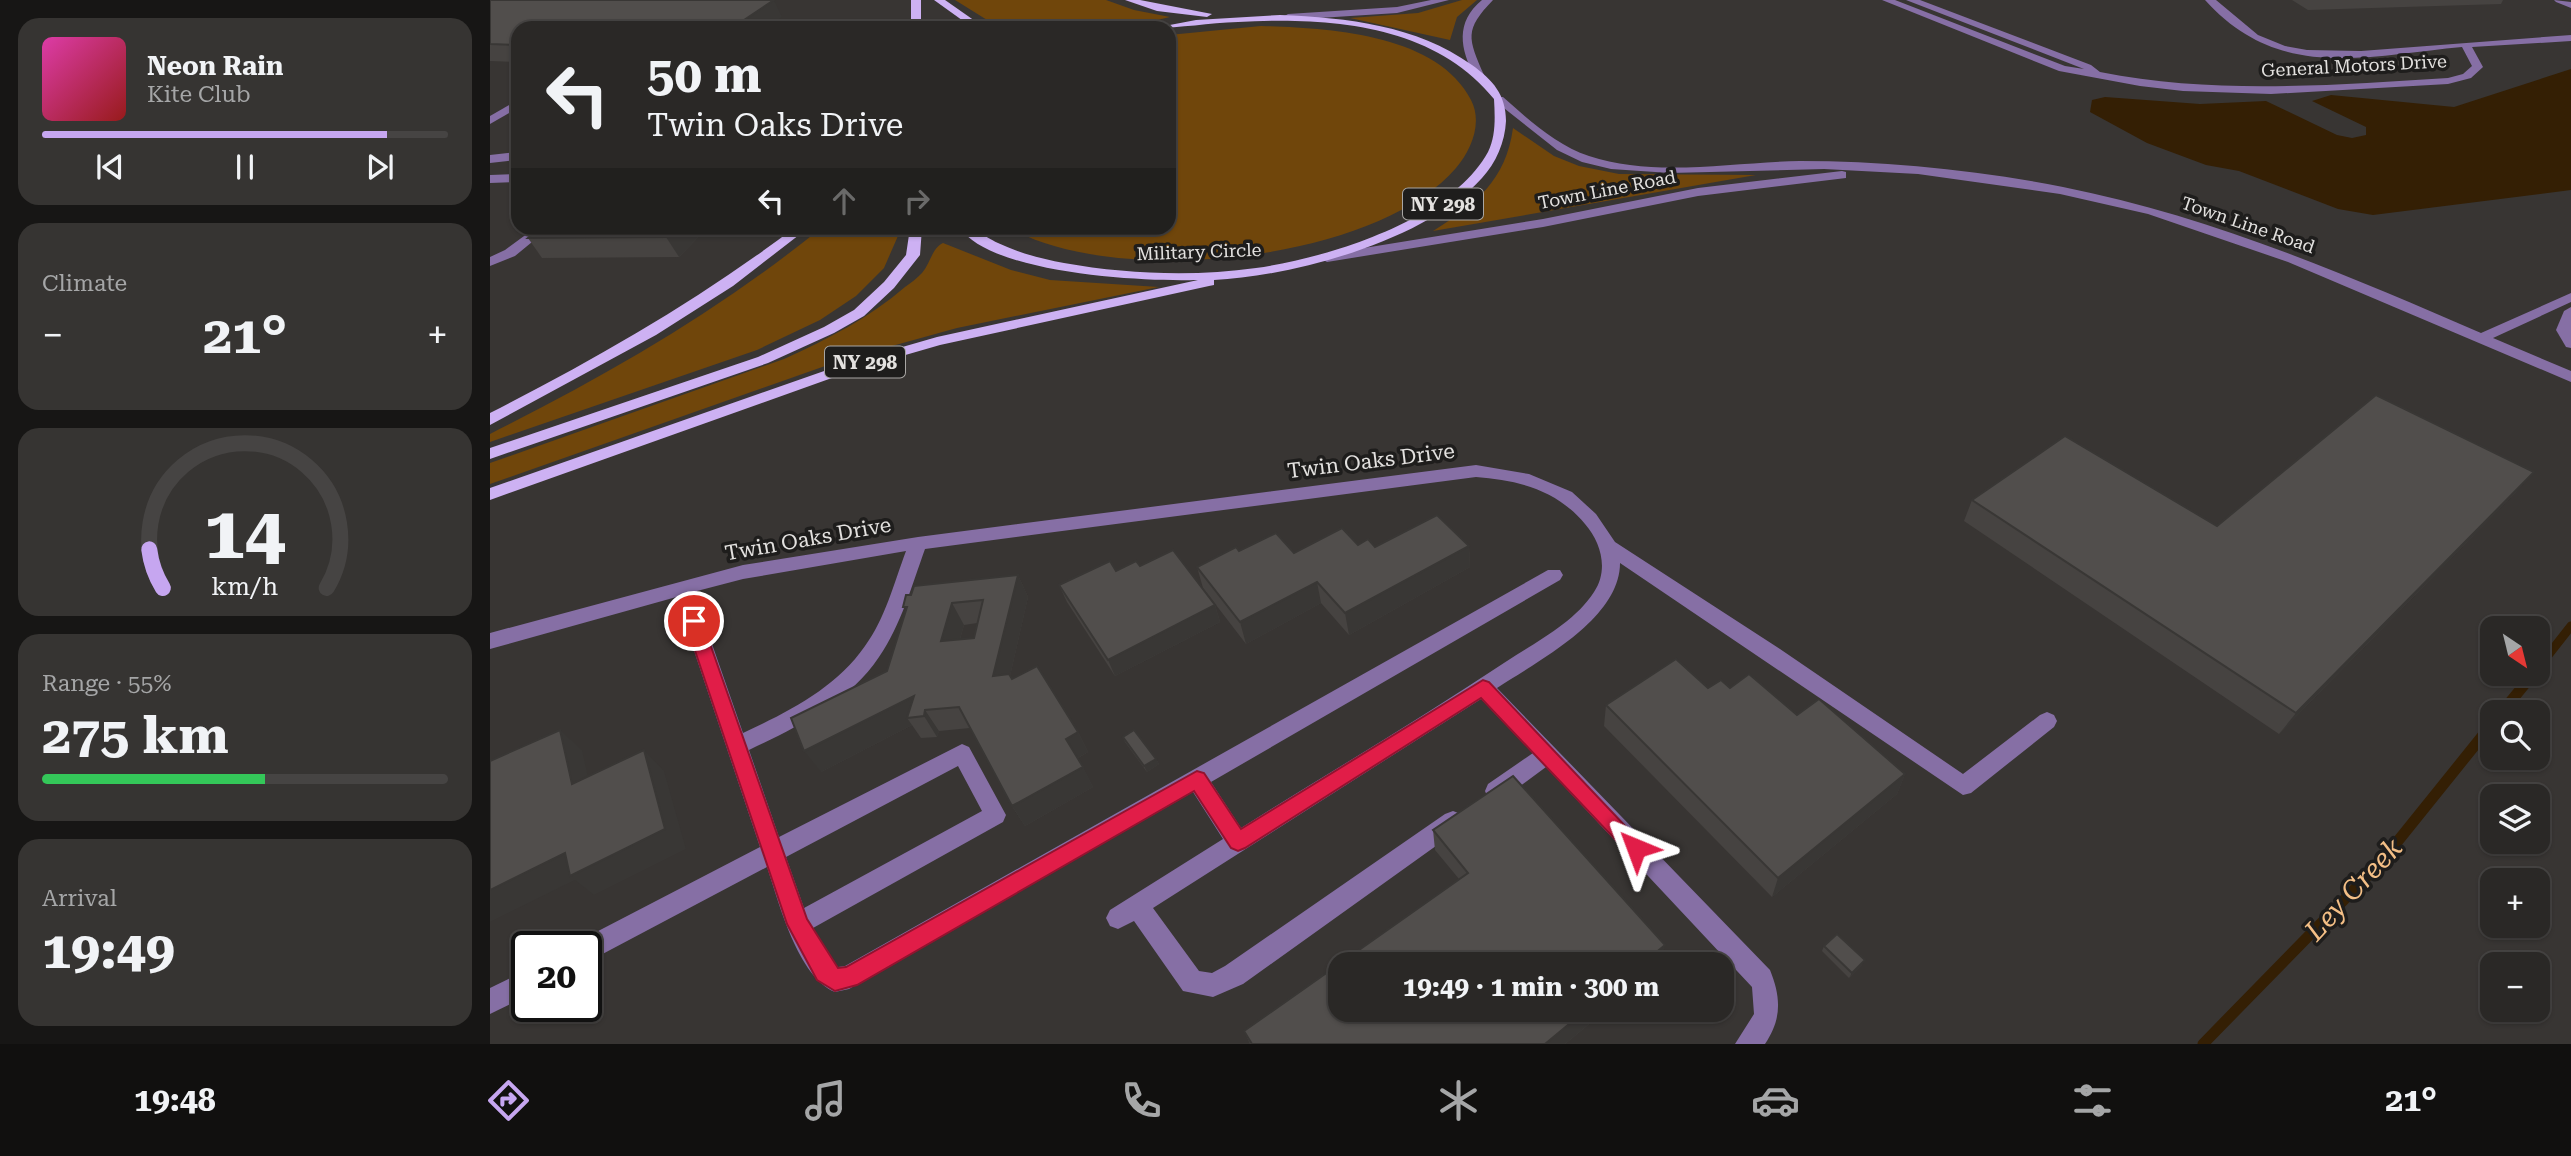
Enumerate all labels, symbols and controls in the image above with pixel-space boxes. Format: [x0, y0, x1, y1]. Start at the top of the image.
text: 50 m [647, 47, 762, 104]
icon: left [532, 49, 623, 140]
street label: General Motors Drive [2261, 50, 2447, 81]
text: Neon Rain [147, 51, 283, 81]
text: Kite Club [147, 81, 251, 108]
text: Twin Oaks Drive [647, 106, 903, 144]
icon: previous [91, 148, 129, 186]
icon: pause [226, 148, 264, 186]
icon: next [361, 148, 399, 186]
street label: Town Line Road [1536, 166, 1678, 213]
icon: left [752, 182, 790, 220]
icon: ahead [825, 182, 863, 220]
icon: right [898, 182, 936, 220]
road number: NY 298 [1403, 188, 1483, 220]
street label: Town Line Road [2179, 192, 2318, 257]
street label: Military Circle [1136, 239, 1262, 264]
text: Climate [42, 270, 127, 297]
text: 21° [203, 305, 287, 366]
text: − [42, 313, 63, 357]
text: + [427, 313, 448, 357]
road number: NY 298 [825, 346, 905, 378]
street label: Twin Oaks Drive [1286, 439, 1456, 483]
text: 14 [204, 491, 286, 576]
street label: Twin Oaks Drive [723, 513, 893, 565]
text: km/h [212, 572, 278, 601]
pin [664, 591, 724, 651]
icon: arrive [675, 602, 713, 640]
north arrow [2480, 616, 2550, 686]
map controls [2480, 616, 2550, 1022]
text: Range · 55% [42, 670, 171, 697]
button: search [2480, 700, 2550, 770]
text: 275 km [42, 705, 229, 766]
button: layers [2480, 784, 2550, 854]
position arrow [1599, 811, 1673, 885]
water label: Ley Creek [2297, 831, 2409, 948]
button: + [2480, 868, 2550, 938]
text: Arrival [42, 885, 117, 912]
text: 19:49 [42, 920, 175, 981]
speed limit sign: 20 [511, 931, 602, 1022]
button: − [2480, 952, 2550, 1022]
text: 19:49 · 1 min · 300 m [1403, 972, 1659, 1002]
icon: directions [484, 1076, 533, 1125]
icon: music [801, 1076, 850, 1125]
icon: phone [1117, 1076, 1166, 1125]
icon: climate [1434, 1076, 1483, 1125]
icon: car [1751, 1076, 1800, 1125]
icon: filters [2068, 1076, 2117, 1125]
text: 19:48 [134, 1081, 216, 1119]
text: 21° [2385, 1081, 2437, 1119]

